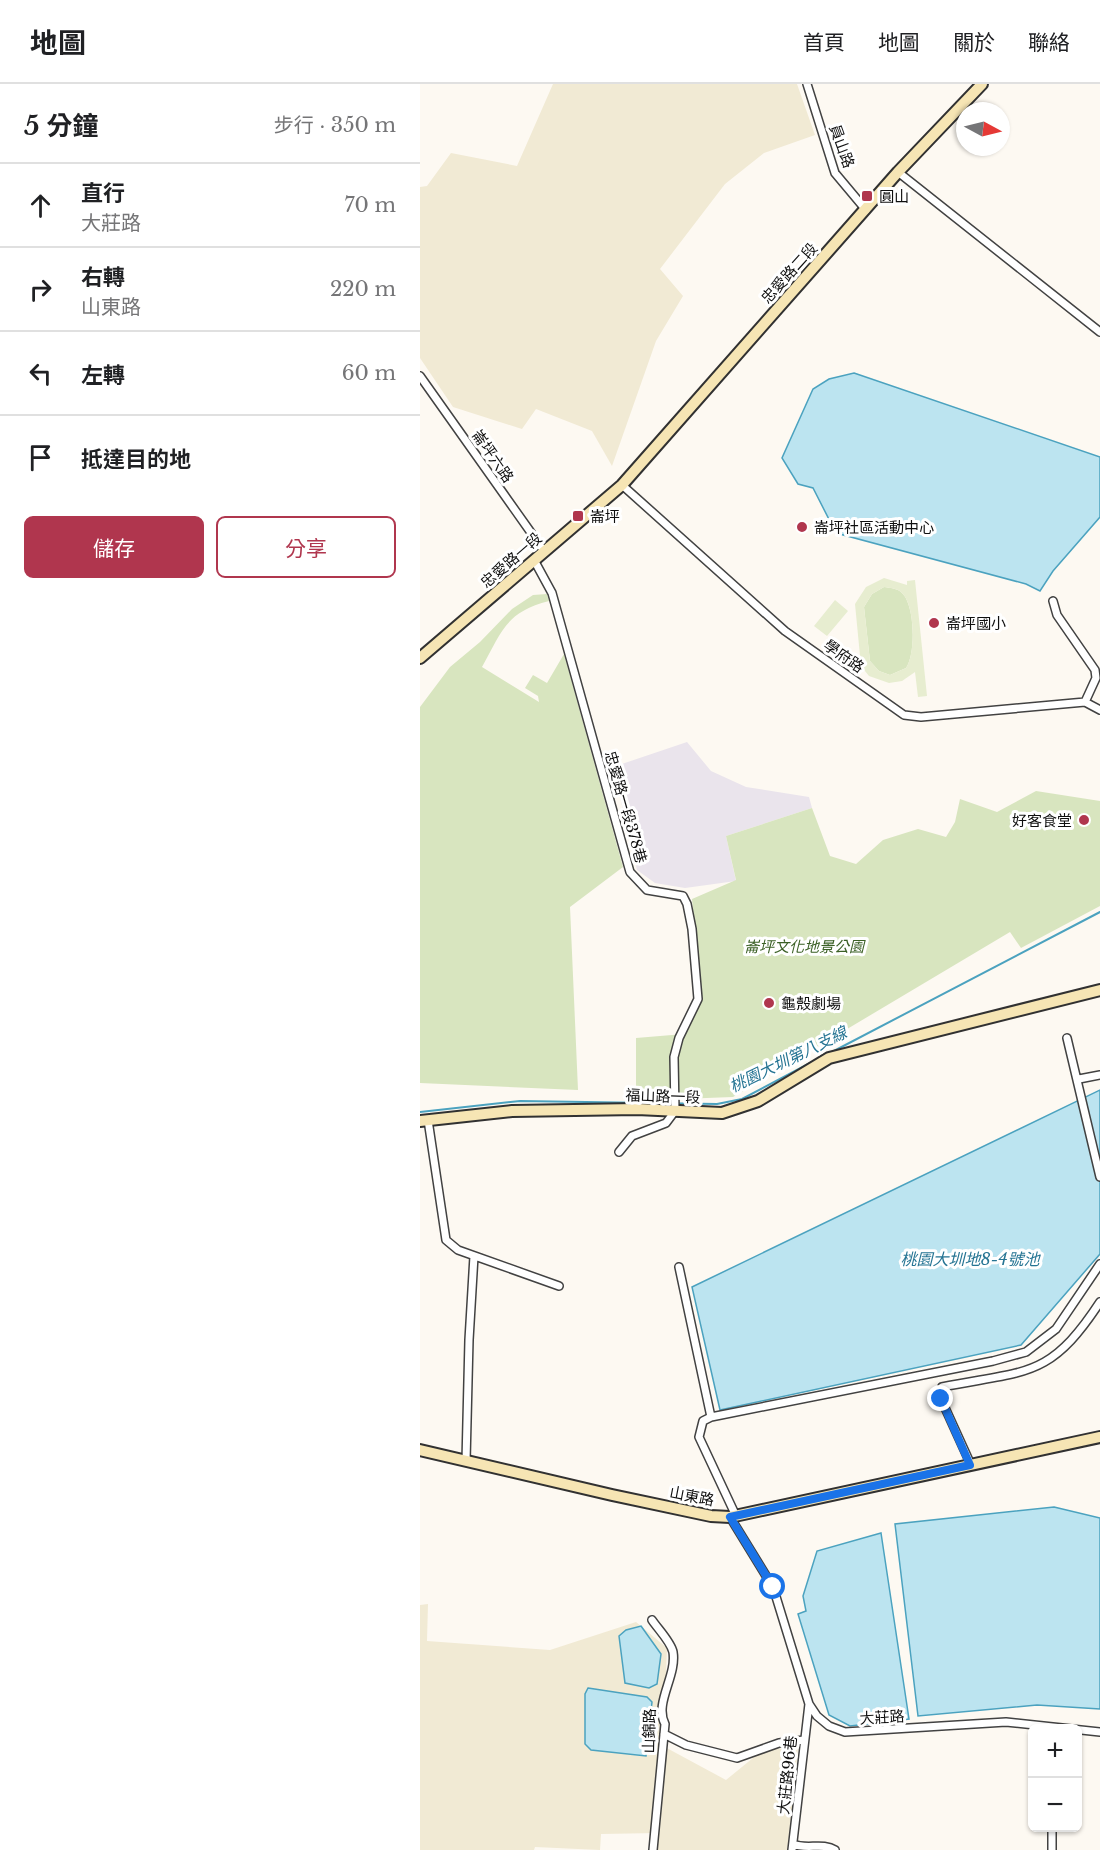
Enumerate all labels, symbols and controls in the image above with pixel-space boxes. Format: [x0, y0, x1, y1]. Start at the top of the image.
text: 地圖 [30, 26, 86, 61]
text: 首頁 [803, 30, 845, 56]
text: 地圖 [878, 30, 920, 56]
text: 關於 [953, 30, 995, 56]
text: 聯絡 [1028, 30, 1070, 56]
north arrow [956, 102, 1010, 156]
text: 5 分鐘 [24, 110, 98, 142]
text: 步行 · 350 m [274, 113, 396, 137]
street label: 員山路 [825, 122, 859, 170]
text: 直行 [81, 180, 125, 207]
place label: 圓山 [879, 187, 909, 206]
icon: ahead [24, 189, 57, 222]
marker: 圓山 [860, 189, 874, 203]
text: 70 m [344, 193, 396, 217]
text: 大莊路 [81, 211, 141, 235]
street label: 忠愛路二段 [757, 239, 821, 307]
text: 右轉 [81, 264, 125, 291]
icon: right [24, 273, 57, 306]
text: 220 m [330, 277, 396, 301]
text: 山東路 [81, 295, 141, 319]
icon: left [24, 357, 57, 390]
text: 60 m [342, 361, 396, 385]
text: 左轉 [81, 362, 125, 389]
street label: 崙坪六路 [468, 426, 518, 486]
icon: arrive [24, 441, 57, 474]
text: 抵達目的地 [81, 446, 191, 473]
place label: 崙坪 [590, 507, 620, 526]
marker: 崙坪 [571, 509, 585, 523]
button: 儲存 [24, 516, 204, 578]
button: 分享 [216, 516, 396, 578]
place label: 崙坪社區活動中心 [814, 518, 934, 537]
marker: 崙坪社區活動中心 [795, 520, 809, 534]
street label: 忠愛路一段 [476, 528, 546, 592]
place label: 崙坪國小 [946, 614, 1006, 633]
marker: 崙坪國小 [927, 616, 941, 630]
street label: 學府路 [820, 635, 868, 677]
street label: 忠愛路一段378巷 [601, 749, 651, 865]
place label: 好客食堂 [1012, 811, 1072, 830]
marker: 好客食堂 [1077, 813, 1091, 827]
park label: 崙坪文化地景公園 [744, 937, 866, 956]
place label: 龜殼劇場 [781, 994, 841, 1013]
marker: 龜殼劇場 [762, 996, 776, 1010]
water label: 桃園大圳第八支線 [726, 1021, 852, 1096]
street label: 福山路一段 [625, 1085, 701, 1107]
water label: 桃園大圳地8-4號池 [901, 1249, 1041, 1269]
route end [927, 1385, 953, 1411]
street label: 山東路 [668, 1482, 716, 1510]
route start [759, 1573, 785, 1599]
street label: 大莊路 [859, 1706, 905, 1728]
street label: 山錦路 [639, 1708, 659, 1754]
map controls [1028, 1724, 1082, 1832]
button: + [1028, 1724, 1082, 1778]
street label: 大莊路96巷 [773, 1735, 801, 1815]
button: − [1028, 1778, 1082, 1832]

